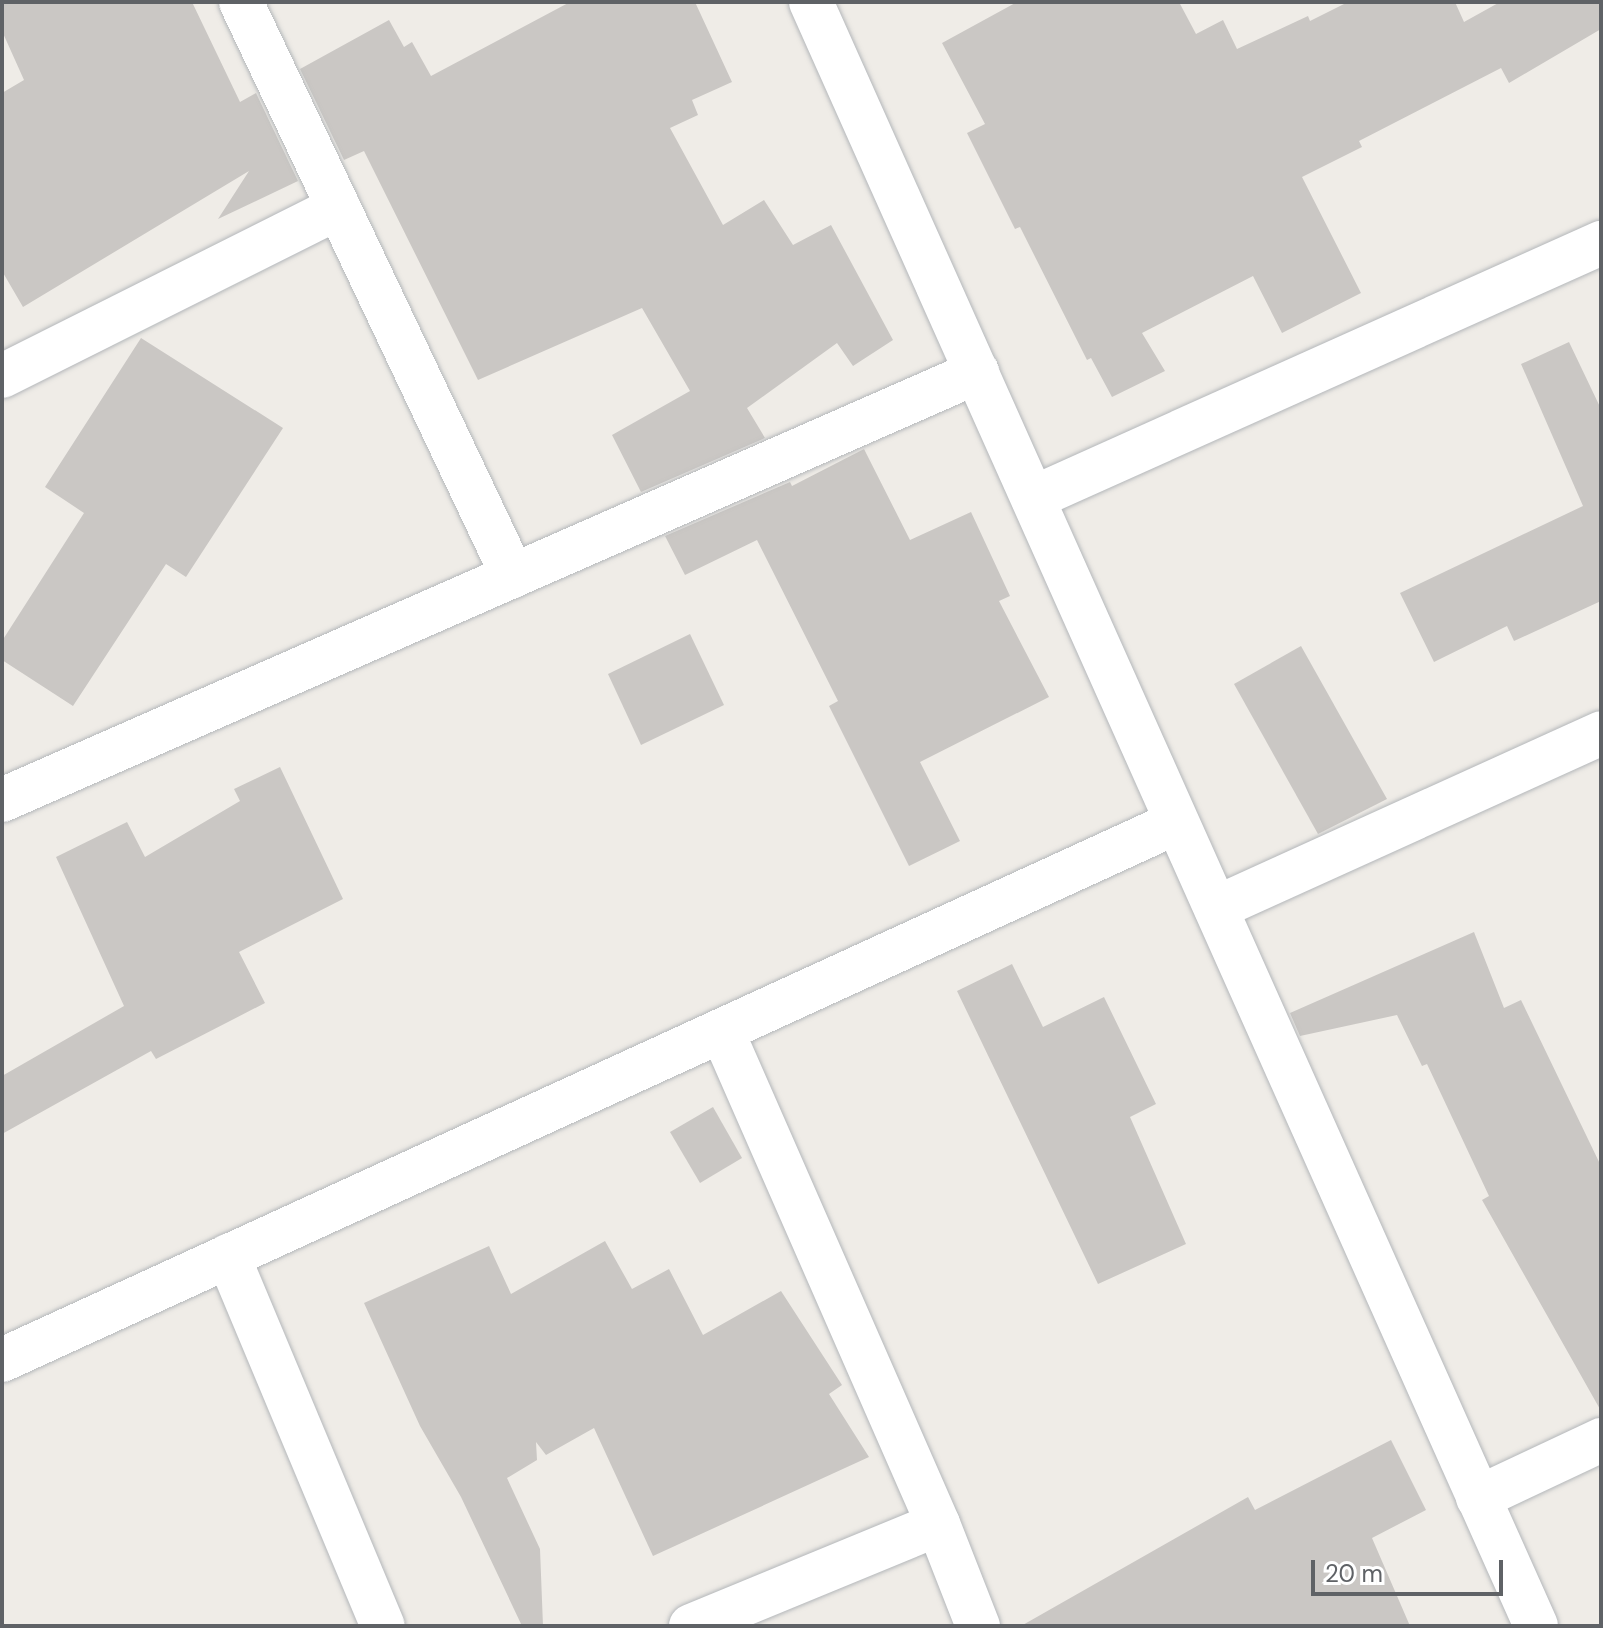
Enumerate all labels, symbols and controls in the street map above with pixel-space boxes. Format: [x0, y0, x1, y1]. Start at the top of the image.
scale bar [1315, 1544, 1507, 1594]
text: 20 m [1325, 1558, 1383, 1589]

